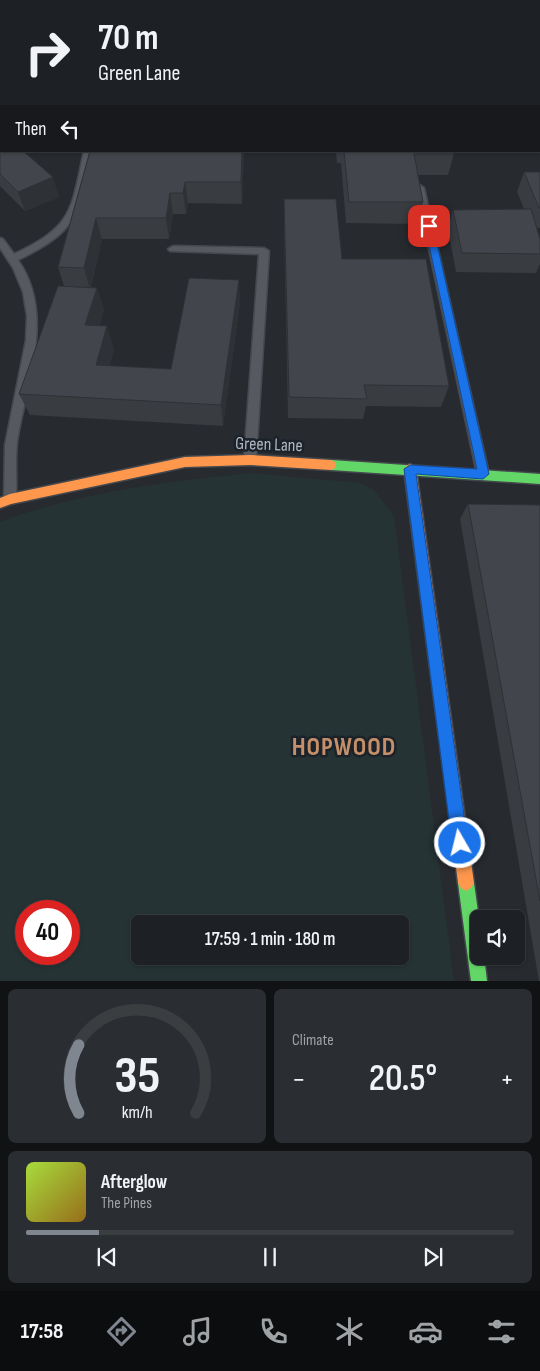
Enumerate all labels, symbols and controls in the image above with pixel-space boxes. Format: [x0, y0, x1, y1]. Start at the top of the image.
text: 70 m [98, 17, 158, 60]
icon: right [15, 20, 80, 85]
text: Green Lane [98, 60, 180, 87]
icon: left [56, 115, 84, 143]
text: Then [15, 118, 46, 141]
pin [408, 205, 450, 247]
icon: arrive [415, 212, 443, 240]
street label: Green Lane [235, 433, 303, 456]
district label: HOPWOOD [292, 732, 396, 763]
position arrow [433, 816, 485, 868]
speed limit sign: 40 [15, 900, 80, 965]
map controls [470, 910, 525, 965]
button: sound [470, 910, 525, 965]
text: 17:59 · 1 min · 180 m [205, 928, 335, 951]
text: Climate [292, 1031, 334, 1050]
text: 35 [114, 1045, 160, 1108]
text: 20.5° [369, 1056, 437, 1101]
text: − [292, 1063, 306, 1096]
text: + [500, 1063, 514, 1096]
text: km/h [122, 1102, 152, 1123]
text: Afterglow [101, 1171, 167, 1194]
text: The Pines [101, 1194, 152, 1213]
icon: previous [93, 1243, 121, 1271]
icon: pause [256, 1243, 284, 1271]
icon: next [419, 1243, 447, 1271]
icon: directions [104, 1314, 139, 1349]
icon: music [180, 1314, 215, 1349]
icon: phone [256, 1314, 291, 1349]
icon: climate [332, 1314, 367, 1349]
icon: car [408, 1314, 443, 1349]
icon: filters [484, 1314, 519, 1349]
text: 17:58 [21, 1318, 63, 1345]

